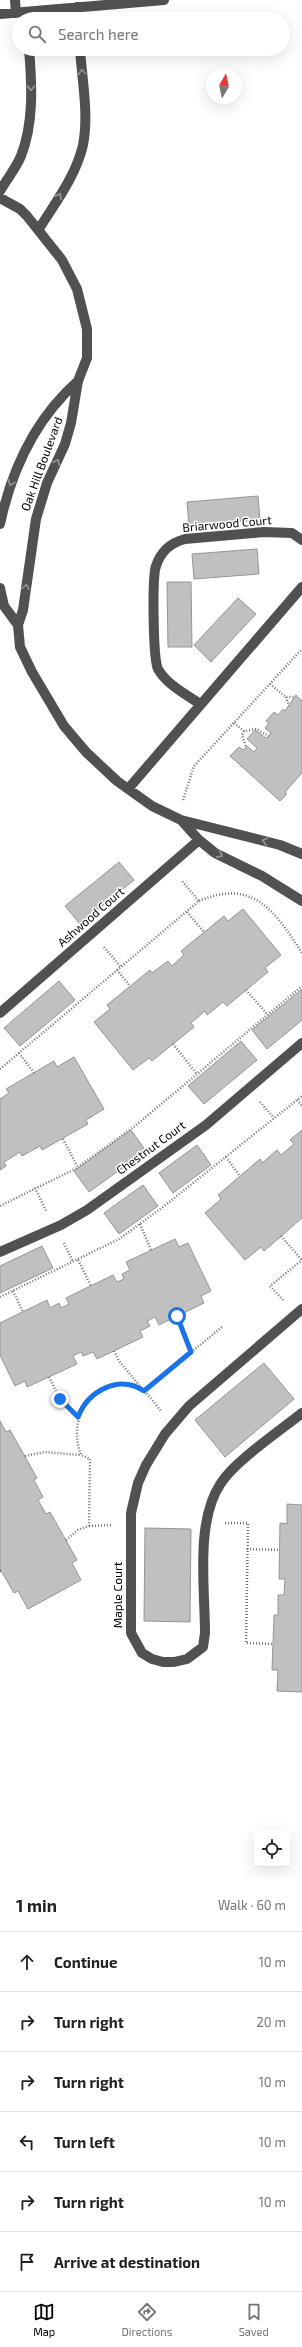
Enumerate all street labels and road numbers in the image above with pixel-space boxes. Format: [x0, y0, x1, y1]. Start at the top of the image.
street label: Oak Hill Boulevard [18, 415, 65, 513]
street label: Briarwood Court [182, 512, 273, 534]
street label: Ashwood Court [54, 883, 127, 949]
street label: Chestnut Court [113, 1117, 188, 1177]
street label: Maple Court [110, 1561, 124, 1628]

